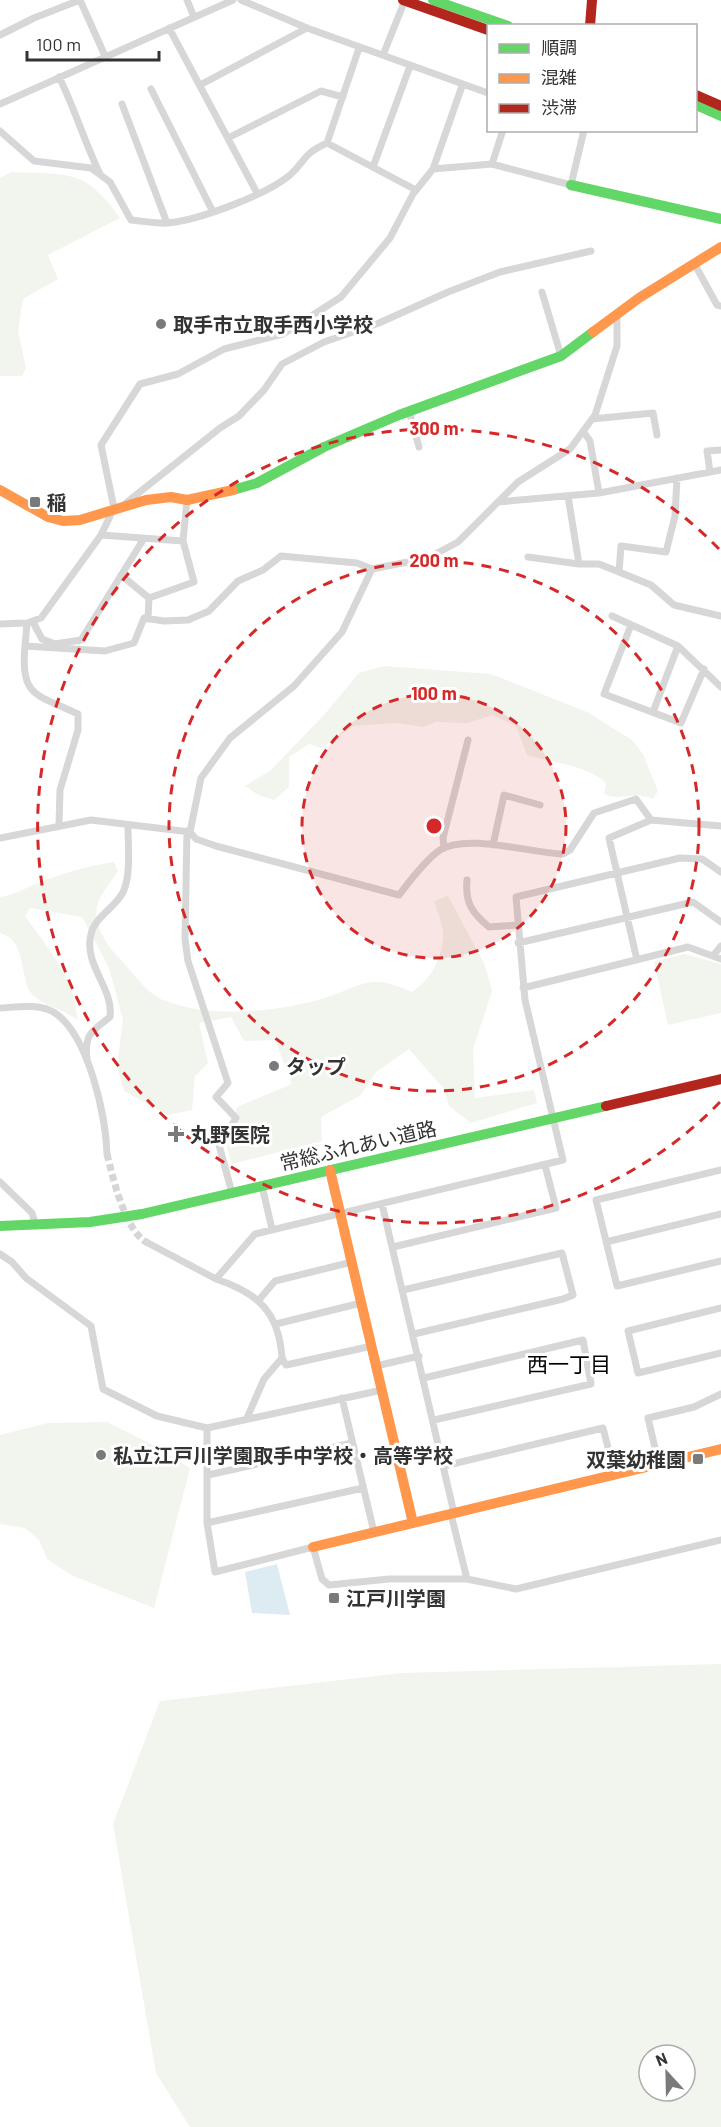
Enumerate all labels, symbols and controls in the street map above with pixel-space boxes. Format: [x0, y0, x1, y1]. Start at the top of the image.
scale bar [27, 24, 159, 62]
legend [487, 24, 697, 132]
text: 100 m [36, 33, 81, 55]
text: 順調 [541, 36, 577, 58]
text: 混雑 [541, 66, 577, 88]
text: 渋滞 [541, 96, 577, 118]
place label: 取手市立取手西小学校 [173, 312, 373, 336]
marker: 取手市立取手西小学校 [154, 317, 168, 331]
text: 300 m [410, 417, 458, 439]
place label: 稲 [47, 490, 67, 514]
marker: 稲 [28, 495, 42, 509]
text: 200 m [409, 549, 459, 571]
text: 100 m [411, 682, 457, 704]
centre of rings [424, 816, 444, 836]
place label: タップ [286, 1054, 346, 1078]
marker: タップ [267, 1059, 281, 1073]
street label: 常総ふれあい道路 [277, 1115, 439, 1175]
place label: 丸野医院 [190, 1122, 270, 1146]
marker: 丸野医院 [167, 1125, 185, 1143]
district label: 西一丁目 [527, 1351, 611, 1376]
place label: 私立江戸川学園取手中学校・高等学校 [113, 1443, 453, 1467]
place label: 双葉幼稚園 [586, 1447, 686, 1471]
marker: 私立江戸川学園取手中学校・高等学校 [94, 1448, 108, 1462]
marker: 双葉幼稚園 [691, 1452, 705, 1466]
place label: 江戸川学園 [346, 1586, 446, 1610]
marker: 江戸川学園 [327, 1591, 341, 1605]
north arrow [637, 2043, 697, 2103]
text: N [653, 2048, 670, 2069]

